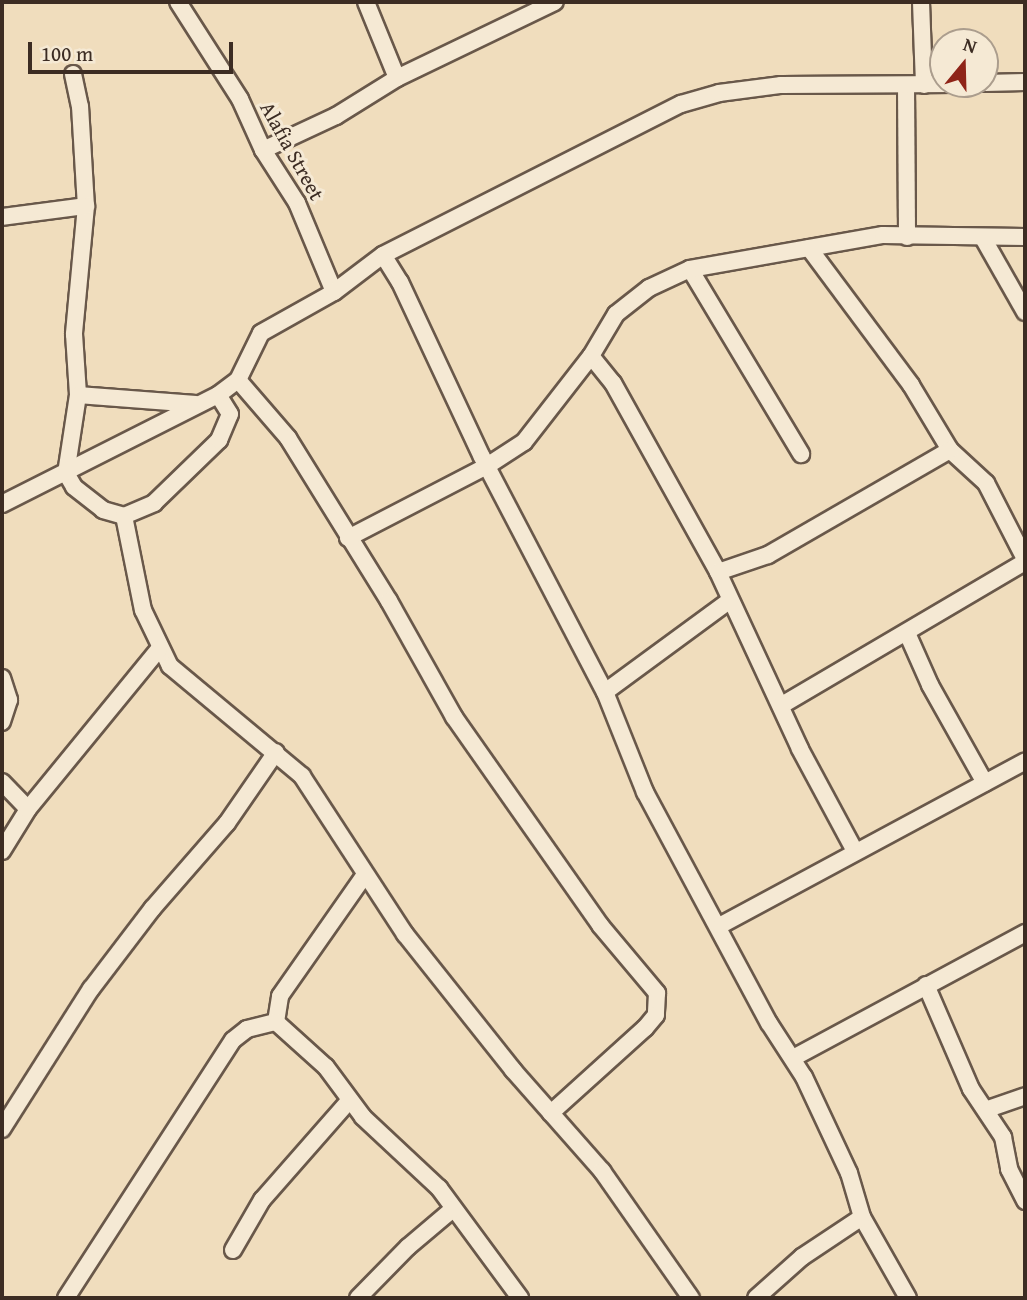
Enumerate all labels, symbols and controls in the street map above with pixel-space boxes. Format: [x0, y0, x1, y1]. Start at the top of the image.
scale bar [32, 28, 236, 72]
north arrow [929, 28, 999, 98]
text: N [960, 30, 981, 60]
text: 100 m [41, 38, 93, 69]
street label: Alafia Street [255, 97, 329, 205]

